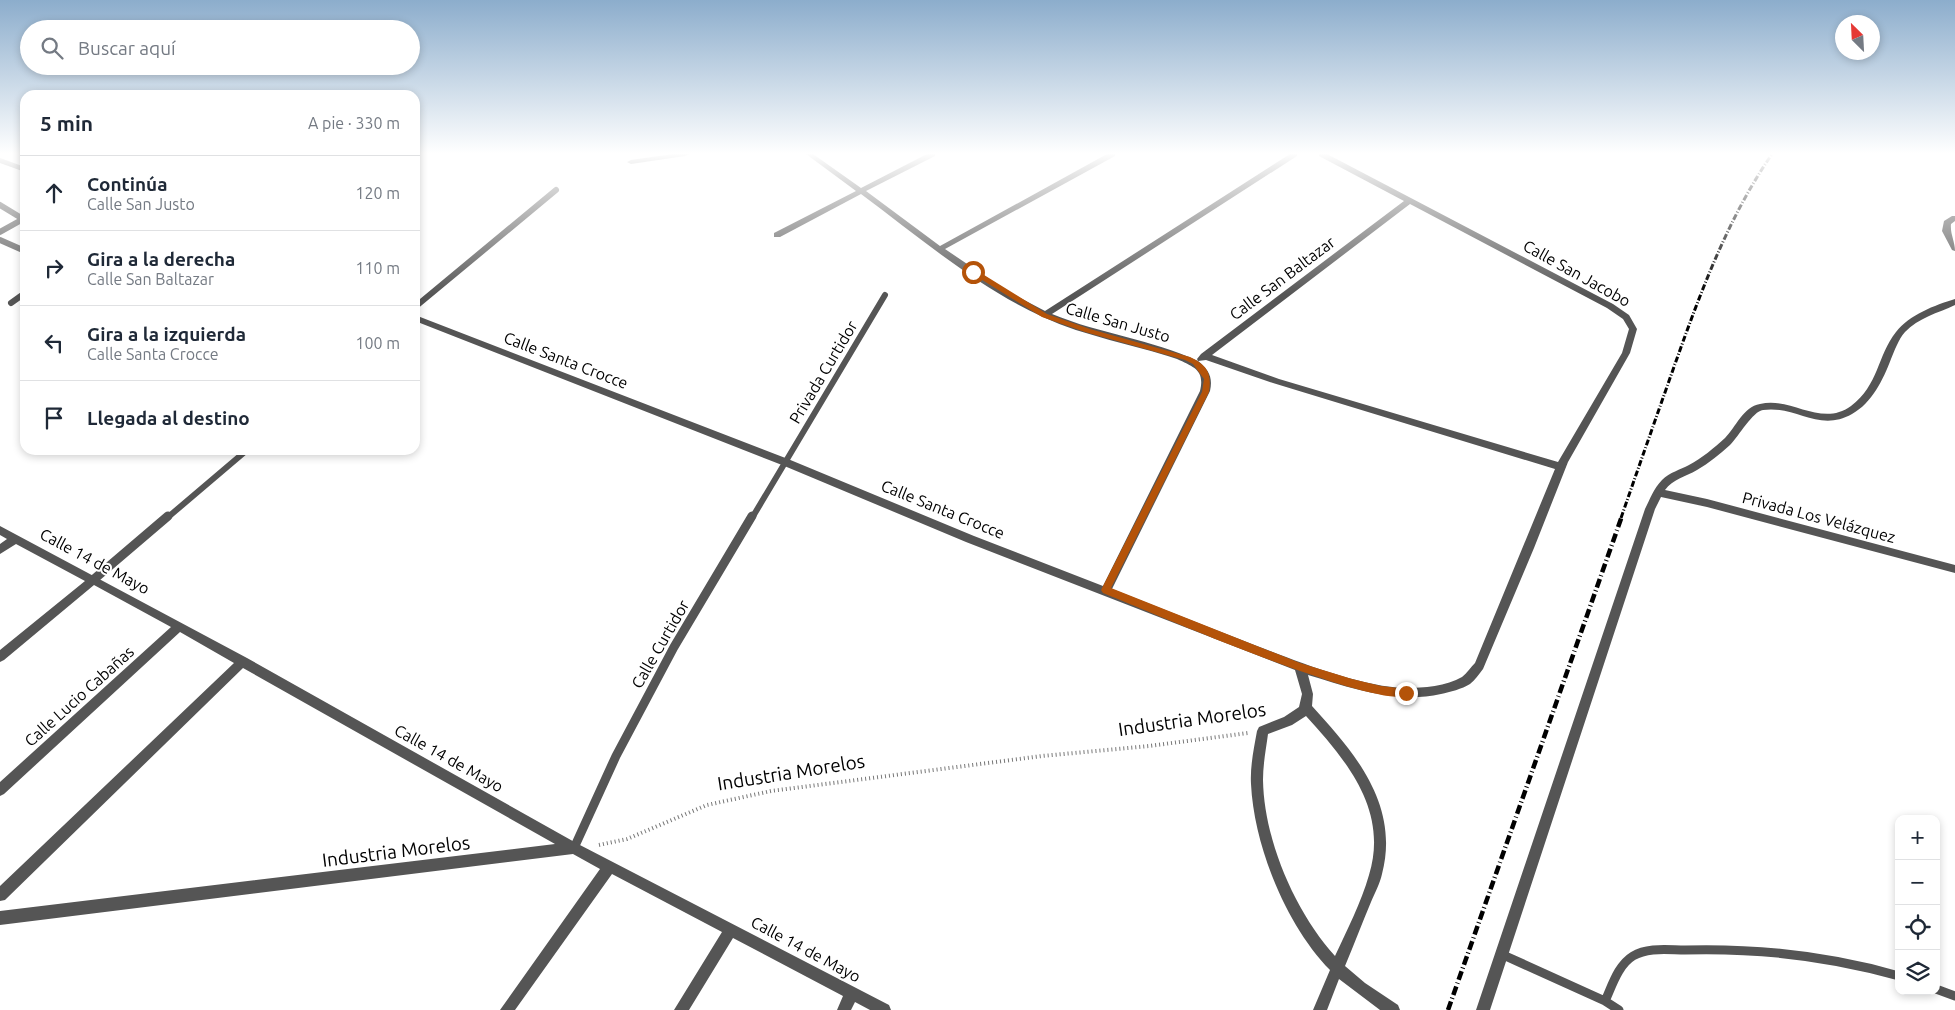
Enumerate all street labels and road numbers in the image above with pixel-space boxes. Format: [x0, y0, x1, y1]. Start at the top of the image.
street label: Calle San Baltazar [1226, 233, 1338, 323]
street label: Calle San Jacobo [1520, 236, 1634, 310]
street label: Calle San Justo [1064, 298, 1172, 346]
street label: Privada Curtidor [785, 317, 861, 427]
street label: Calle Santa Crocce [501, 328, 631, 392]
street label: Calle Santa Crocce [879, 476, 1007, 542]
street label: Privada Los Velázquez [1741, 488, 1897, 546]
street label: Calle 14 de Mayo [37, 524, 153, 598]
street label: Calle Curtidor [628, 597, 692, 691]
street label: Calle Lucio Cabañas [21, 642, 137, 750]
street label: Industria Morelos [1117, 698, 1267, 740]
street label: Calle 14 de Mayo [391, 721, 507, 795]
street label: Industria Morelos [716, 749, 866, 795]
street label: Industria Morelos [321, 831, 471, 871]
street label: Calle 14 de Mayo [748, 912, 864, 986]

